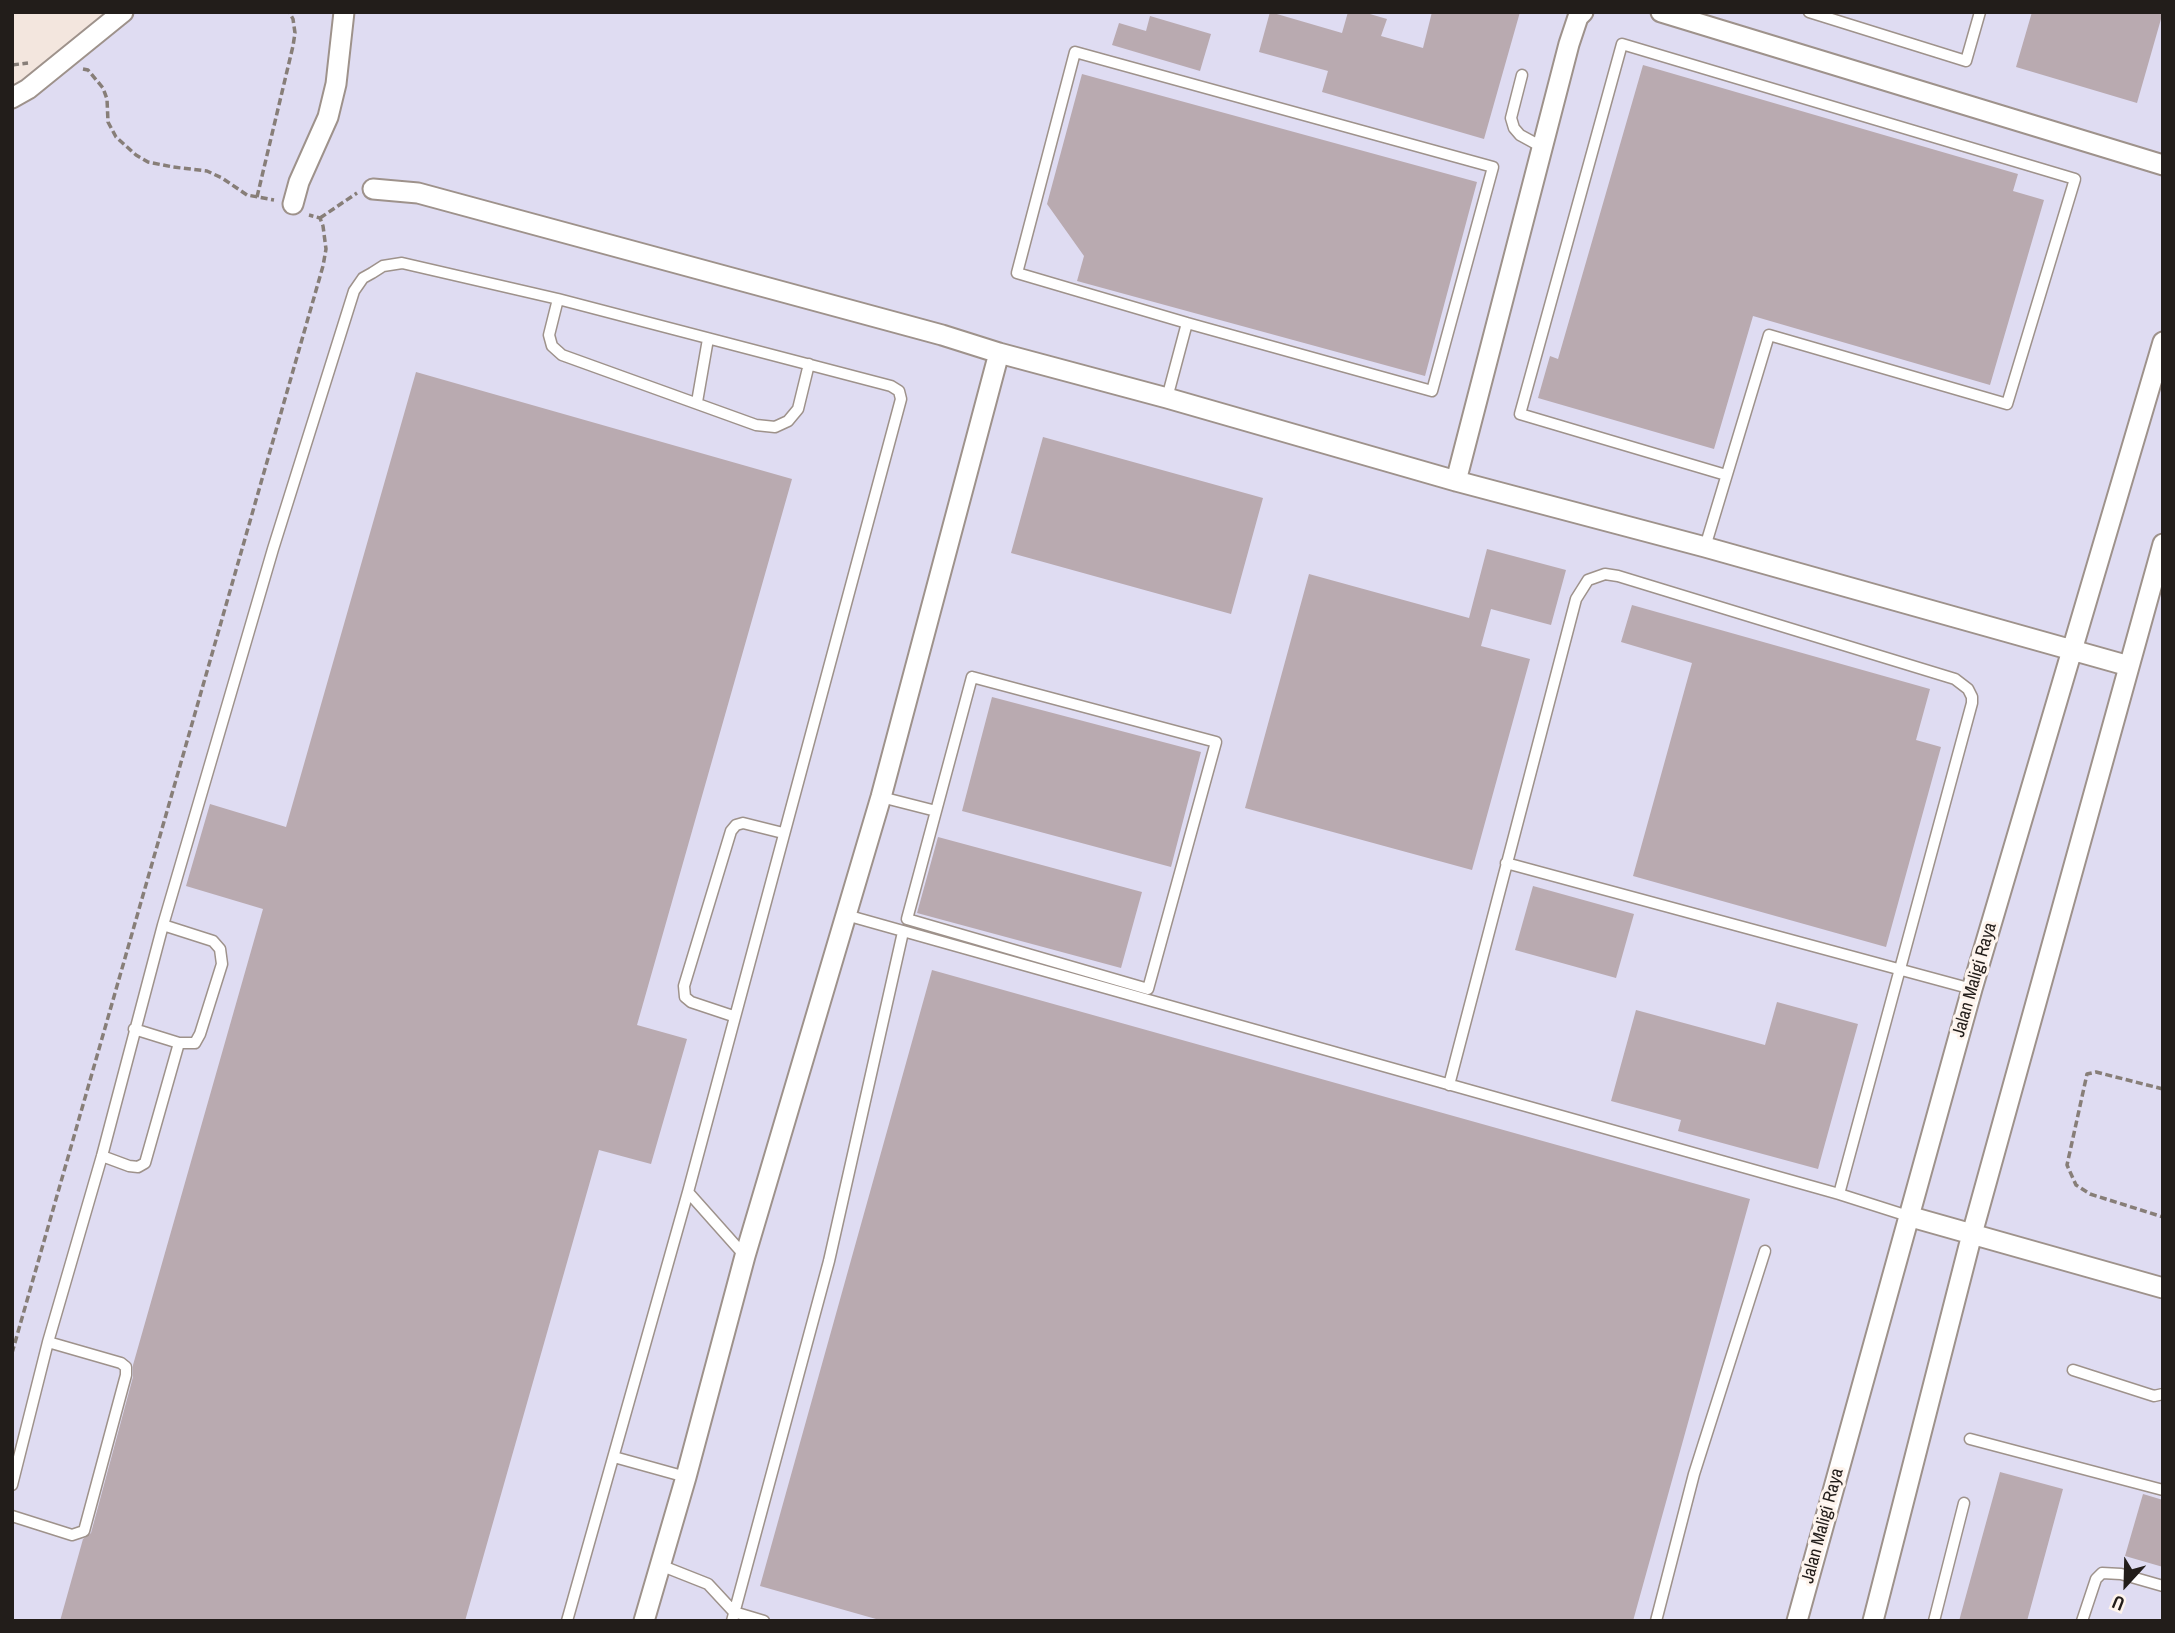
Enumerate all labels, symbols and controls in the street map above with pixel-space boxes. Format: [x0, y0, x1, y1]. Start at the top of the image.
street label: Jalan Maligi Raya [1948, 920, 2002, 1040]
street label: Jalan Maligi Raya [1797, 1466, 1849, 1586]
north arrow [2091, 1549, 2161, 1619]
text: U [2108, 1589, 2128, 1618]

